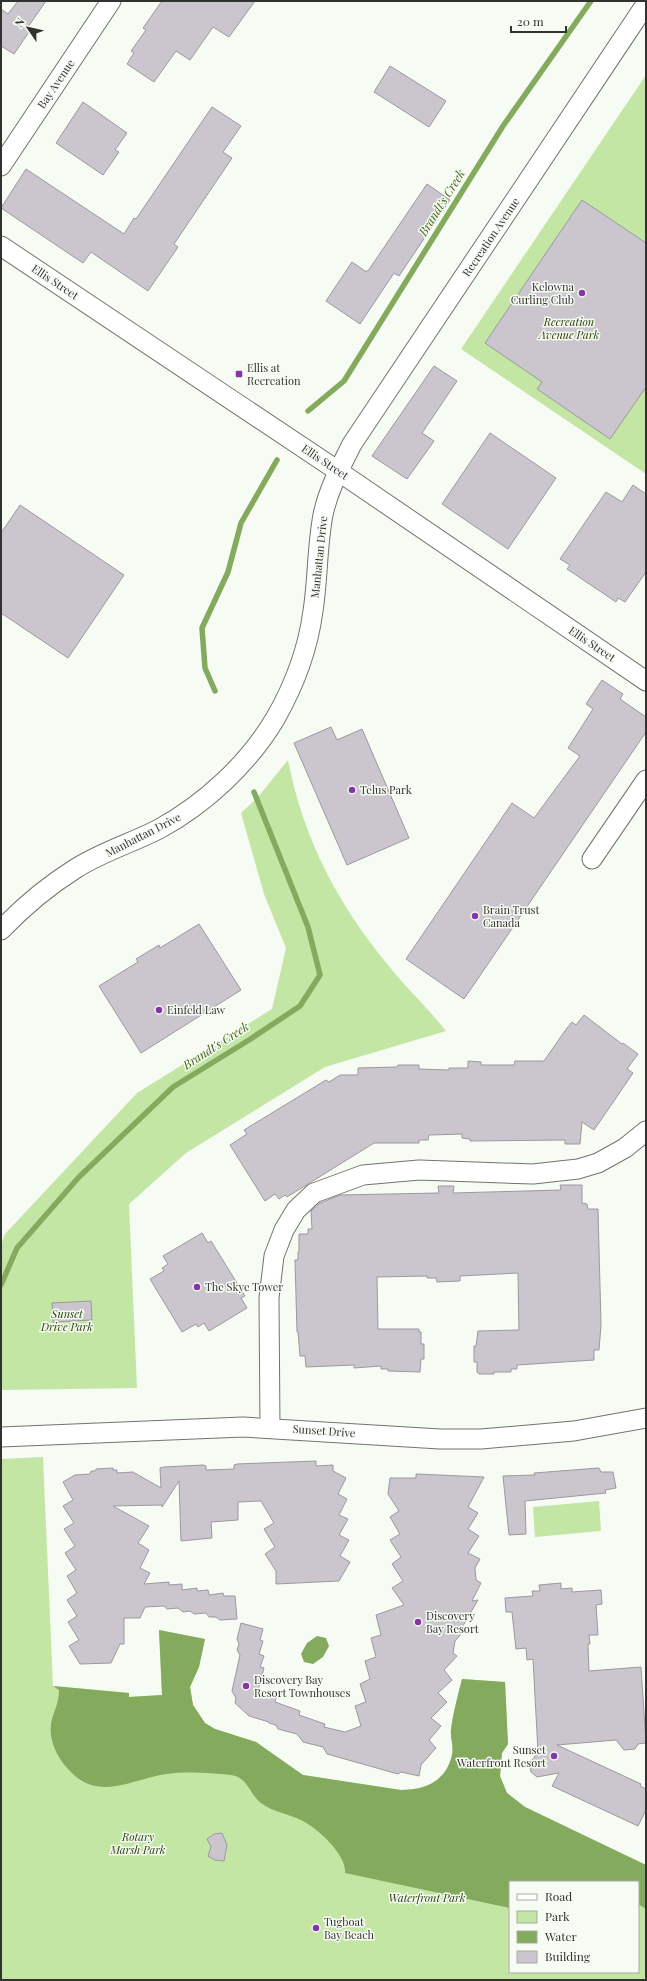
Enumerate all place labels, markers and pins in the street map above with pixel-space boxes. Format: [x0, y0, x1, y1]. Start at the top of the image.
place label: Kelowna Curling Club [511, 279, 575, 307]
marker: Kelowna Curling Club [577, 288, 587, 298]
place label: Ellis at Recreation [247, 360, 301, 388]
marker: Ellis at Recreation [234, 369, 244, 379]
place label: Telus Park [360, 782, 412, 797]
marker: Telus Park [347, 785, 357, 795]
place label: Brain Trust Canada [483, 902, 539, 930]
marker: Brain Trust Canada [470, 911, 480, 921]
place label: Einfeld Law [167, 1002, 226, 1017]
marker: Einfeld Law [154, 1005, 164, 1015]
place label: The Skye Tower [205, 1279, 283, 1294]
marker: The Skye Tower [192, 1282, 202, 1292]
place label: Discovery Bay Resort [426, 1608, 479, 1636]
marker: Discovery Bay Resort [413, 1617, 423, 1627]
place label: Discovery Bay Resort Townhouses [254, 1672, 350, 1700]
marker: Discovery Bay Resort Townhouses [241, 1681, 251, 1691]
place label: Sunset Waterfront Resort [456, 1742, 546, 1770]
marker: Sunset Waterfront Resort [549, 1751, 559, 1761]
place label: Tugboat Bay Beach [324, 1914, 375, 1942]
marker: Tugboat Bay Beach [311, 1923, 321, 1933]

